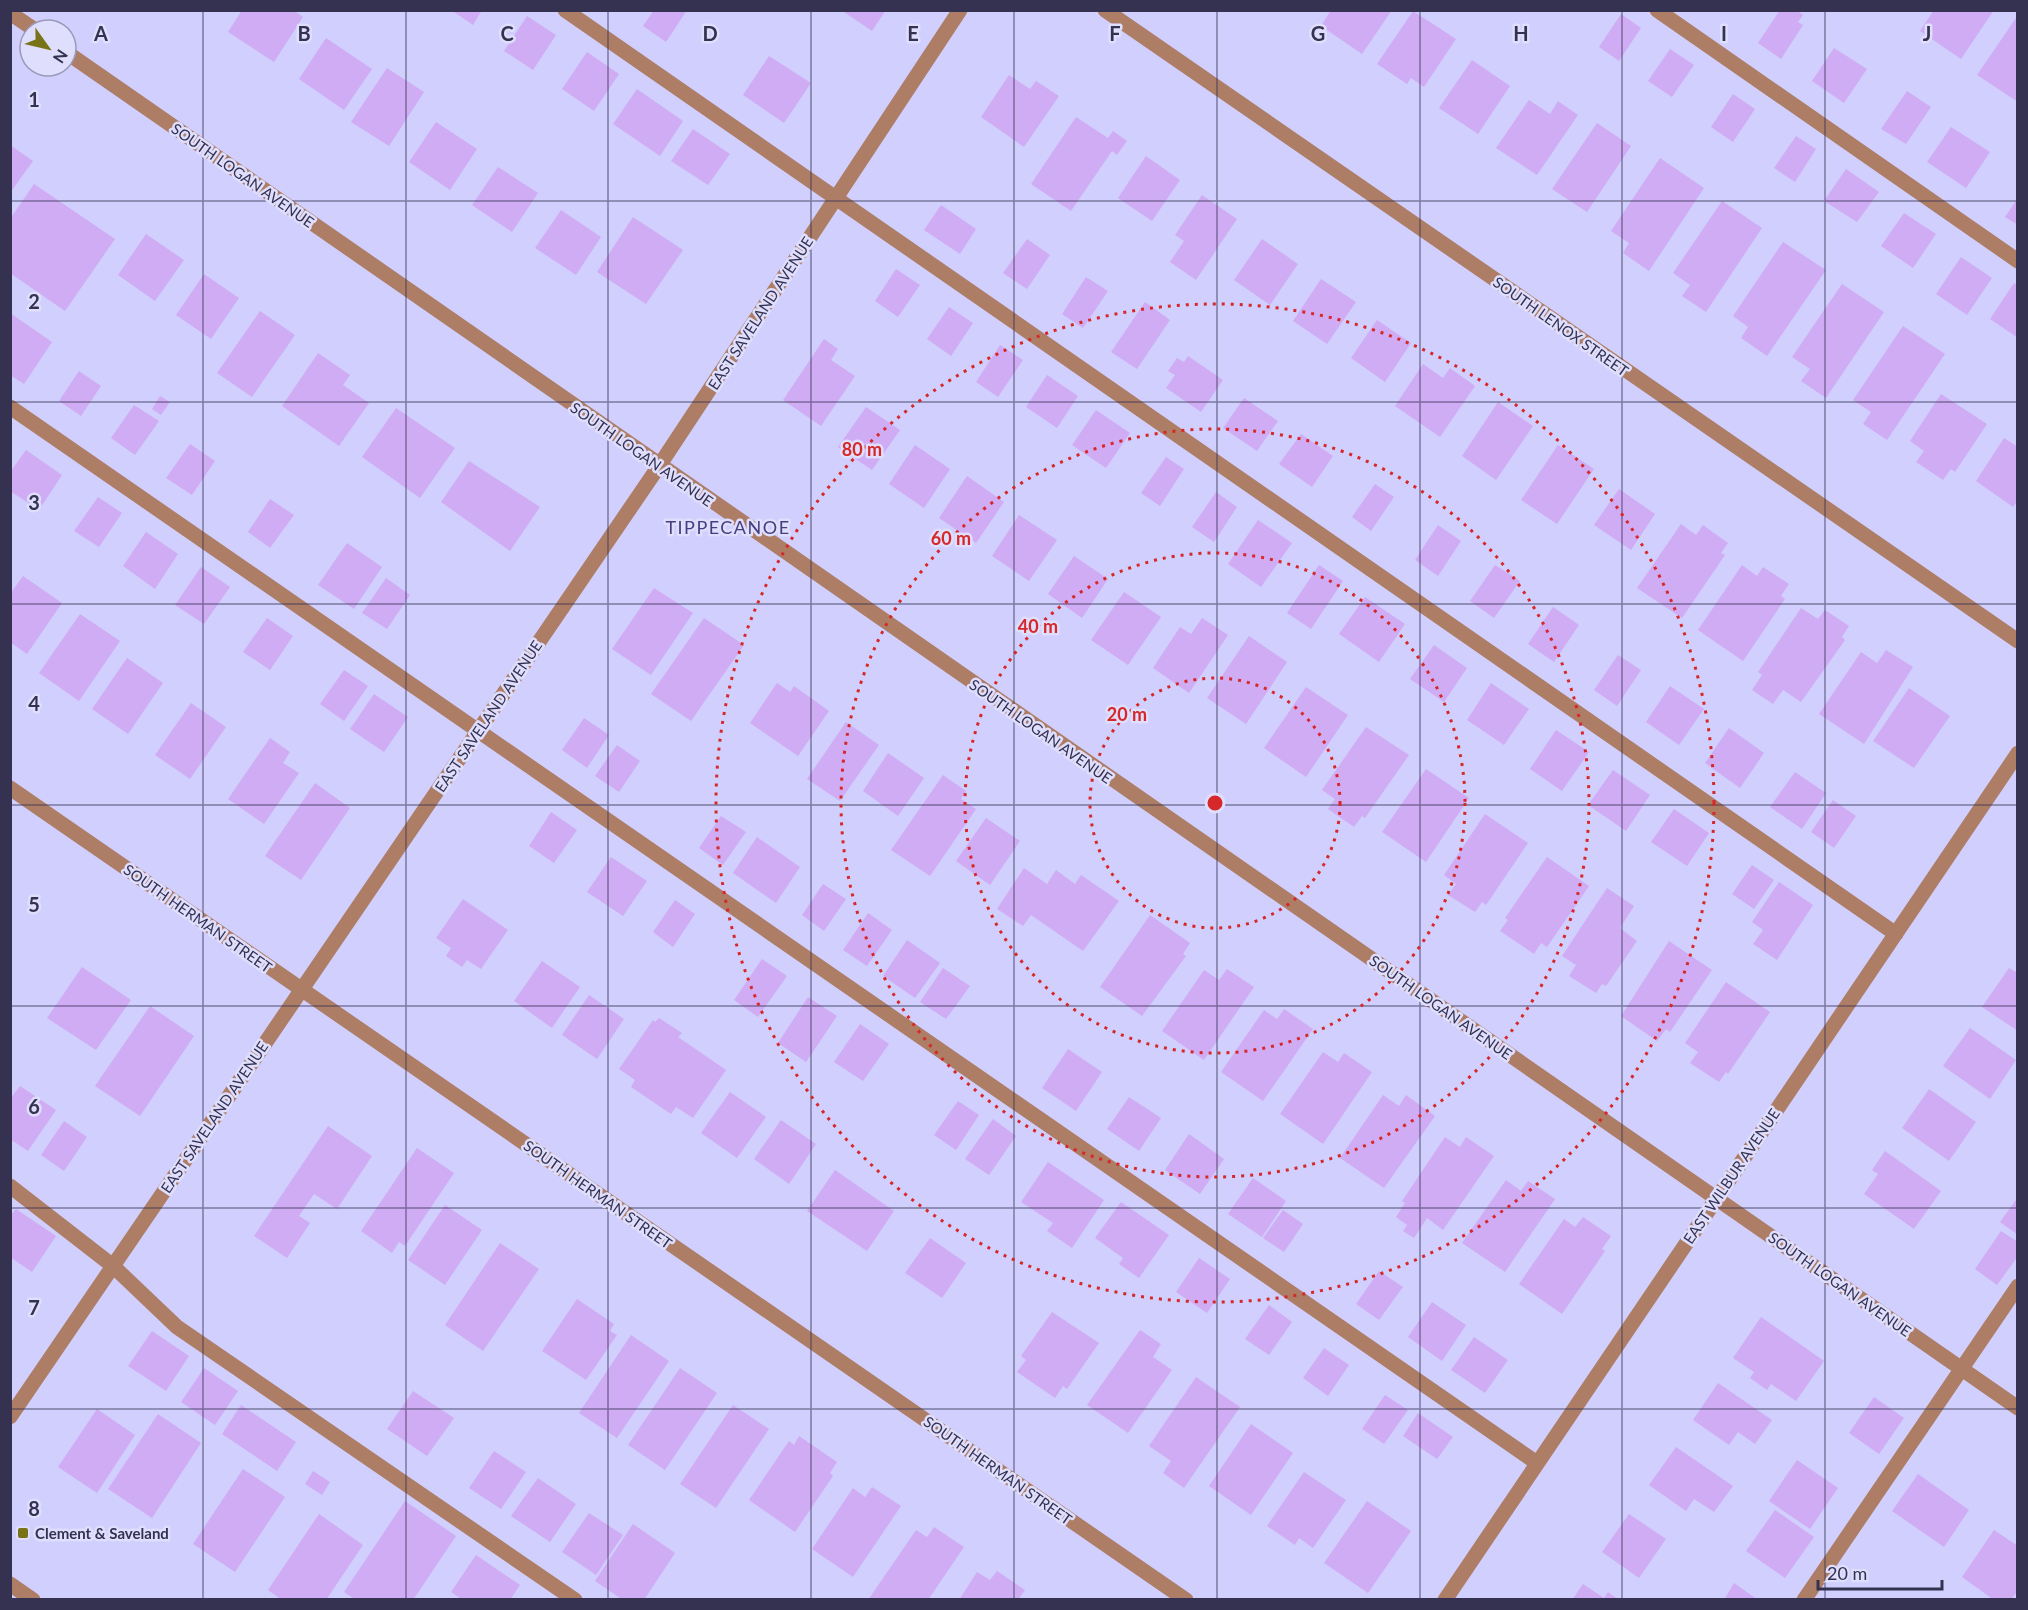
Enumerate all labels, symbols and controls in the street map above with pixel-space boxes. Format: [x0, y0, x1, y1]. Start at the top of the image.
north arrow [18, 18, 78, 78]
text: A [93, 21, 108, 45]
text: B [297, 21, 311, 45]
text: C [500, 21, 514, 45]
text: D [702, 21, 718, 45]
text: E [907, 21, 919, 45]
text: F [1109, 21, 1121, 45]
text: G [1311, 21, 1325, 45]
text: H [1513, 21, 1529, 45]
text: I [1721, 21, 1727, 45]
text: J [1923, 21, 1931, 45]
text: N [50, 46, 72, 67]
text: 1 [28, 87, 40, 111]
street label: SOUTH LOGAN AVENUE [168, 119, 318, 231]
street label: EAST SAVELAND AVENUE [704, 233, 816, 393]
street label: SOUTH LENOX STREET [1490, 272, 1632, 380]
text: 2 [28, 289, 40, 313]
street label: SOUTH LOGAN AVENUE [567, 398, 717, 510]
text: 80 m [842, 438, 882, 460]
text: 3 [28, 490, 40, 514]
district label: TIPPECANOE [665, 516, 791, 538]
text: 60 m [931, 527, 971, 549]
text: 40 m [1018, 615, 1058, 637]
street label: EAST SAVELAND AVENUE [431, 637, 545, 795]
street label: SOUTH LOGAN AVENUE [966, 675, 1116, 787]
text: 4 [28, 691, 40, 715]
text: 20 m [1107, 703, 1147, 725]
centre of rings [1205, 793, 1225, 813]
street label: SOUTH HERMAN STREET [120, 860, 276, 976]
text: 5 [28, 892, 40, 916]
street label: SOUTH LOGAN AVENUE [1366, 951, 1516, 1063]
street label: EAST SAVELAND AVENUE [157, 1038, 271, 1196]
text: 6 [28, 1094, 40, 1118]
street label: EAST WILBUR AVENUE [1679, 1105, 1783, 1247]
street label: SOUTH HERMAN STREET [520, 1136, 676, 1252]
street label: SOUTH LOGAN AVENUE [1765, 1228, 1915, 1340]
text: 7 [28, 1295, 40, 1319]
street label: SOUTH HERMAN STREET [920, 1412, 1076, 1528]
text: 8 [28, 1496, 40, 1520]
place label: Clement & Saveland [35, 1524, 169, 1542]
marker: Clement & Saveland [16, 1526, 30, 1540]
scale bar [1818, 1553, 1942, 1591]
text: 20 m [1827, 1562, 1867, 1584]

